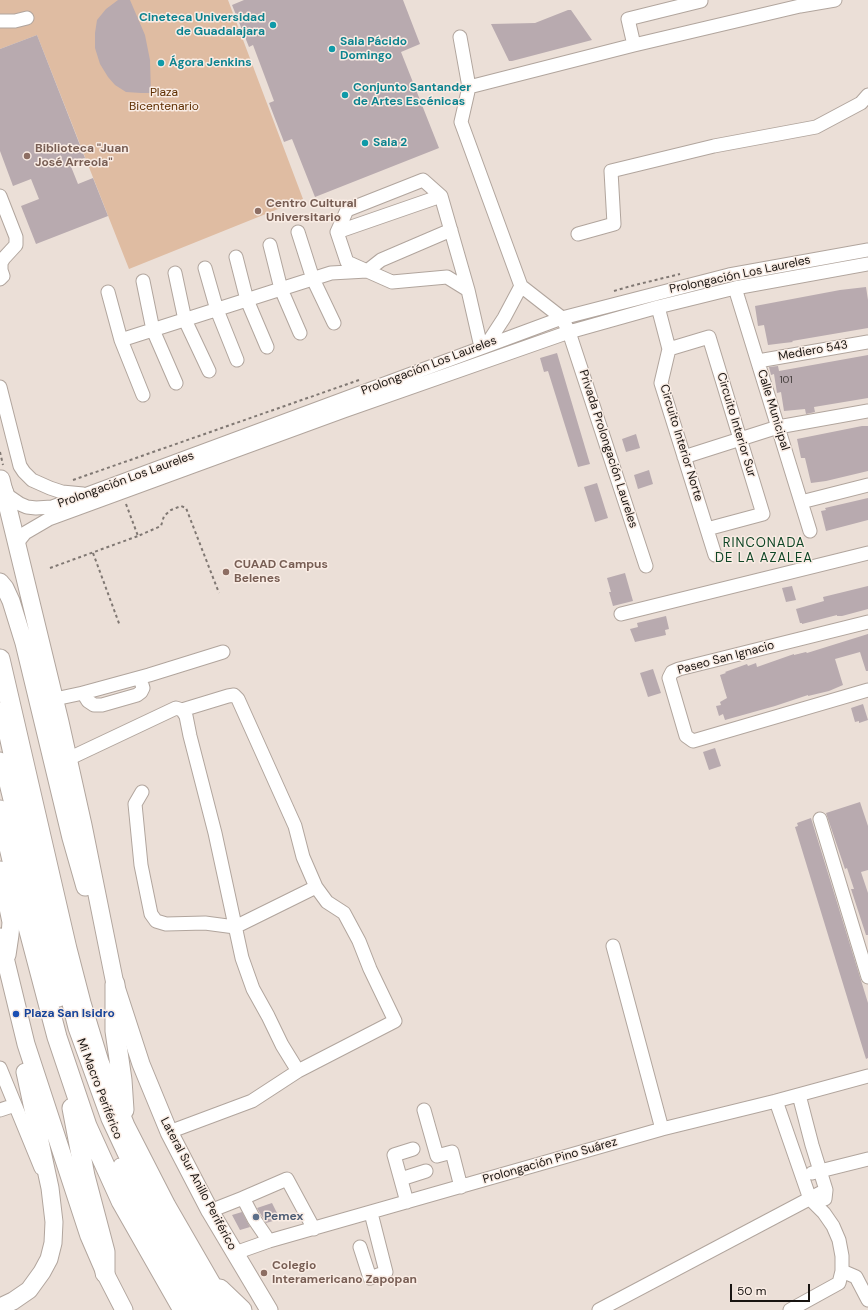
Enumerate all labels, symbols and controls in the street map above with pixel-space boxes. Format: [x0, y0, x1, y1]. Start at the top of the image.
place label: Cineteca Universidad de Guadalajara [139, 11, 265, 39]
marker: Cineteca Universidad de Guadalajara [268, 20, 278, 30]
place label: Sala Pácido Domingo [340, 35, 407, 63]
marker: Sala Pácido Domingo [327, 44, 337, 54]
place label: Ágora Jenkins [169, 56, 252, 70]
marker: Ágora Jenkins [156, 58, 166, 68]
place label: Conjunto Santander de Artes Escénicas [353, 81, 471, 109]
park label: Plaza Bicentenario [129, 86, 199, 114]
marker: Conjunto Santander de Artes Escénicas [340, 90, 350, 100]
place label: Sala 2 [373, 136, 407, 150]
marker: Sala 2 [360, 138, 370, 148]
place label: Biblioteca "Juan José Arreola" [35, 142, 129, 170]
marker: Biblioteca "Juan José Arreola" [22, 151, 32, 161]
place label: Centro Cultural Universitario [266, 197, 357, 225]
marker: Centro Cultural Universitario [253, 206, 263, 216]
street label: Prolongación Los Laureles [668, 253, 812, 297]
street label: Prolongación Los Laureles [359, 334, 499, 398]
street label: Mediero 543 [777, 338, 849, 364]
street label: Privada Prolongación Laureles [576, 368, 640, 530]
street label: Calle Municipal [754, 368, 792, 452]
street label: Circuito Interior Sur [713, 371, 759, 479]
house number: 101 [779, 374, 793, 386]
street label: Circuito Interior Norte [656, 383, 706, 503]
street label: Prolongación Los Laureles [56, 449, 196, 511]
district label: RINCONADA DE LA AZALEA [715, 536, 813, 567]
place label: CUAAD Campus Belenes [234, 558, 328, 586]
marker: CUAAD Campus Belenes [221, 567, 231, 577]
street label: Paseo San Ignacio [676, 638, 776, 678]
place label: Plaza San Isidro [24, 1007, 115, 1021]
marker: Plaza San Isidro [11, 1009, 21, 1019]
street label: Mi Macro Periférico [73, 1037, 125, 1141]
street label: Lateral Sur Anillo Periférico [157, 1115, 239, 1253]
street label: Prolongación Pino Suárez [481, 1135, 619, 1187]
place label: Pemex [264, 1210, 303, 1224]
marker: Pemex [251, 1212, 261, 1222]
place label: Colegio Interamericano Zapopan [272, 1259, 417, 1287]
marker: Colegio Interamericano Zapopan [259, 1268, 269, 1278]
scale bar [732, 1276, 812, 1302]
text: 50 m [737, 1283, 766, 1299]

